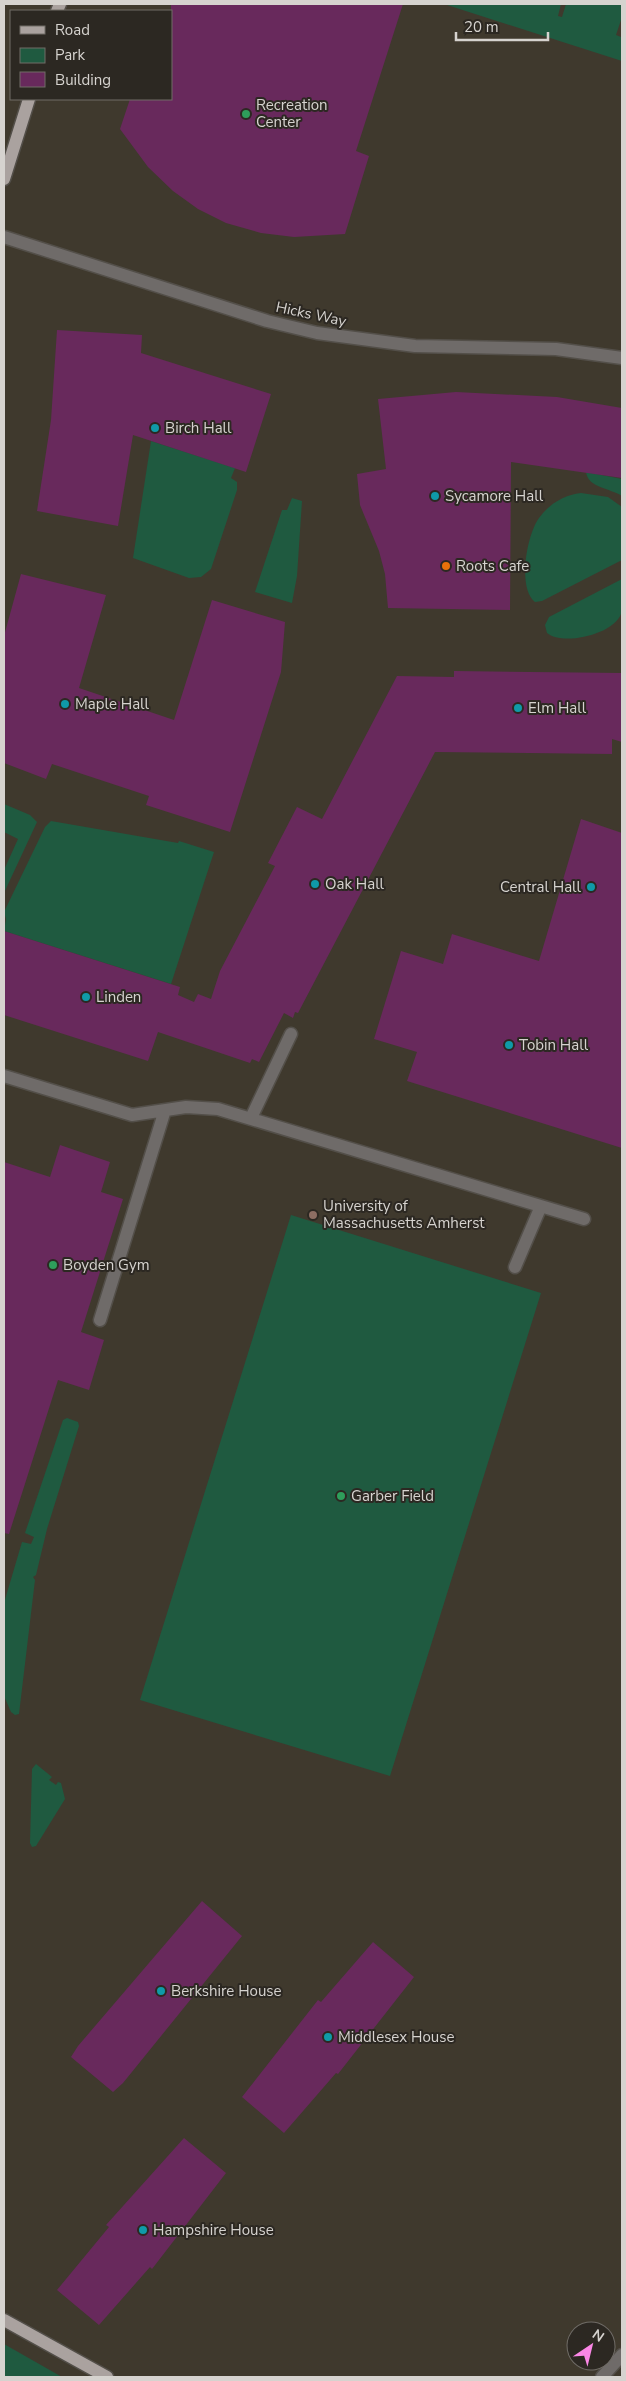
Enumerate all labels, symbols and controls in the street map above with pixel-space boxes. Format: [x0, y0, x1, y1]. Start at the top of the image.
legend [10, 10, 172, 100]
scale bar [456, 10, 548, 42]
text: 20 m [464, 17, 499, 37]
text: Road [55, 20, 90, 40]
text: Park [55, 45, 85, 65]
text: Building [55, 70, 111, 90]
place label: Recreation Center [256, 95, 328, 132]
marker: Recreation Center [240, 108, 252, 120]
street label: Hicks Way [274, 297, 348, 331]
place label: Birch Hall [165, 418, 232, 438]
marker: Birch Hall [149, 422, 161, 434]
place label: Sycamore Hall [445, 486, 544, 506]
marker: Sycamore Hall [429, 490, 441, 502]
place label: Roots Cafe [456, 556, 529, 576]
marker: Roots Cafe [440, 560, 452, 572]
place label: Maple Hall [75, 694, 150, 714]
marker: Maple Hall [59, 698, 71, 710]
place label: Elm Hall [528, 698, 587, 718]
marker: Elm Hall [512, 702, 524, 714]
place label: Oak Hall [325, 874, 385, 894]
place label: Central Hall [500, 877, 582, 897]
marker: Oak Hall [309, 878, 321, 890]
marker: Central Hall [585, 881, 597, 893]
place label: Linden [96, 987, 141, 1007]
marker: Linden [80, 991, 92, 1003]
place label: Tobin Hall [519, 1035, 589, 1055]
marker: Tobin Hall [503, 1039, 515, 1051]
place label: University of Massachusetts Amherst [323, 1196, 485, 1233]
marker: University of Massachusetts Amherst [307, 1209, 319, 1221]
place label: Boyden Gym [63, 1255, 150, 1275]
marker: Boyden Gym [47, 1259, 59, 1271]
place label: Garber Field [351, 1486, 434, 1506]
marker: Garber Field [335, 1490, 347, 1502]
place label: Berkshire House [171, 1981, 282, 2001]
marker: Berkshire House [155, 1985, 167, 1997]
place label: Middlesex House [338, 2027, 454, 2047]
marker: Middlesex House [322, 2031, 334, 2043]
place label: Hampshire House [153, 2220, 274, 2240]
marker: Hampshire House [137, 2224, 149, 2236]
north arrow [566, 2321, 616, 2371]
text: N [588, 2325, 608, 2347]

